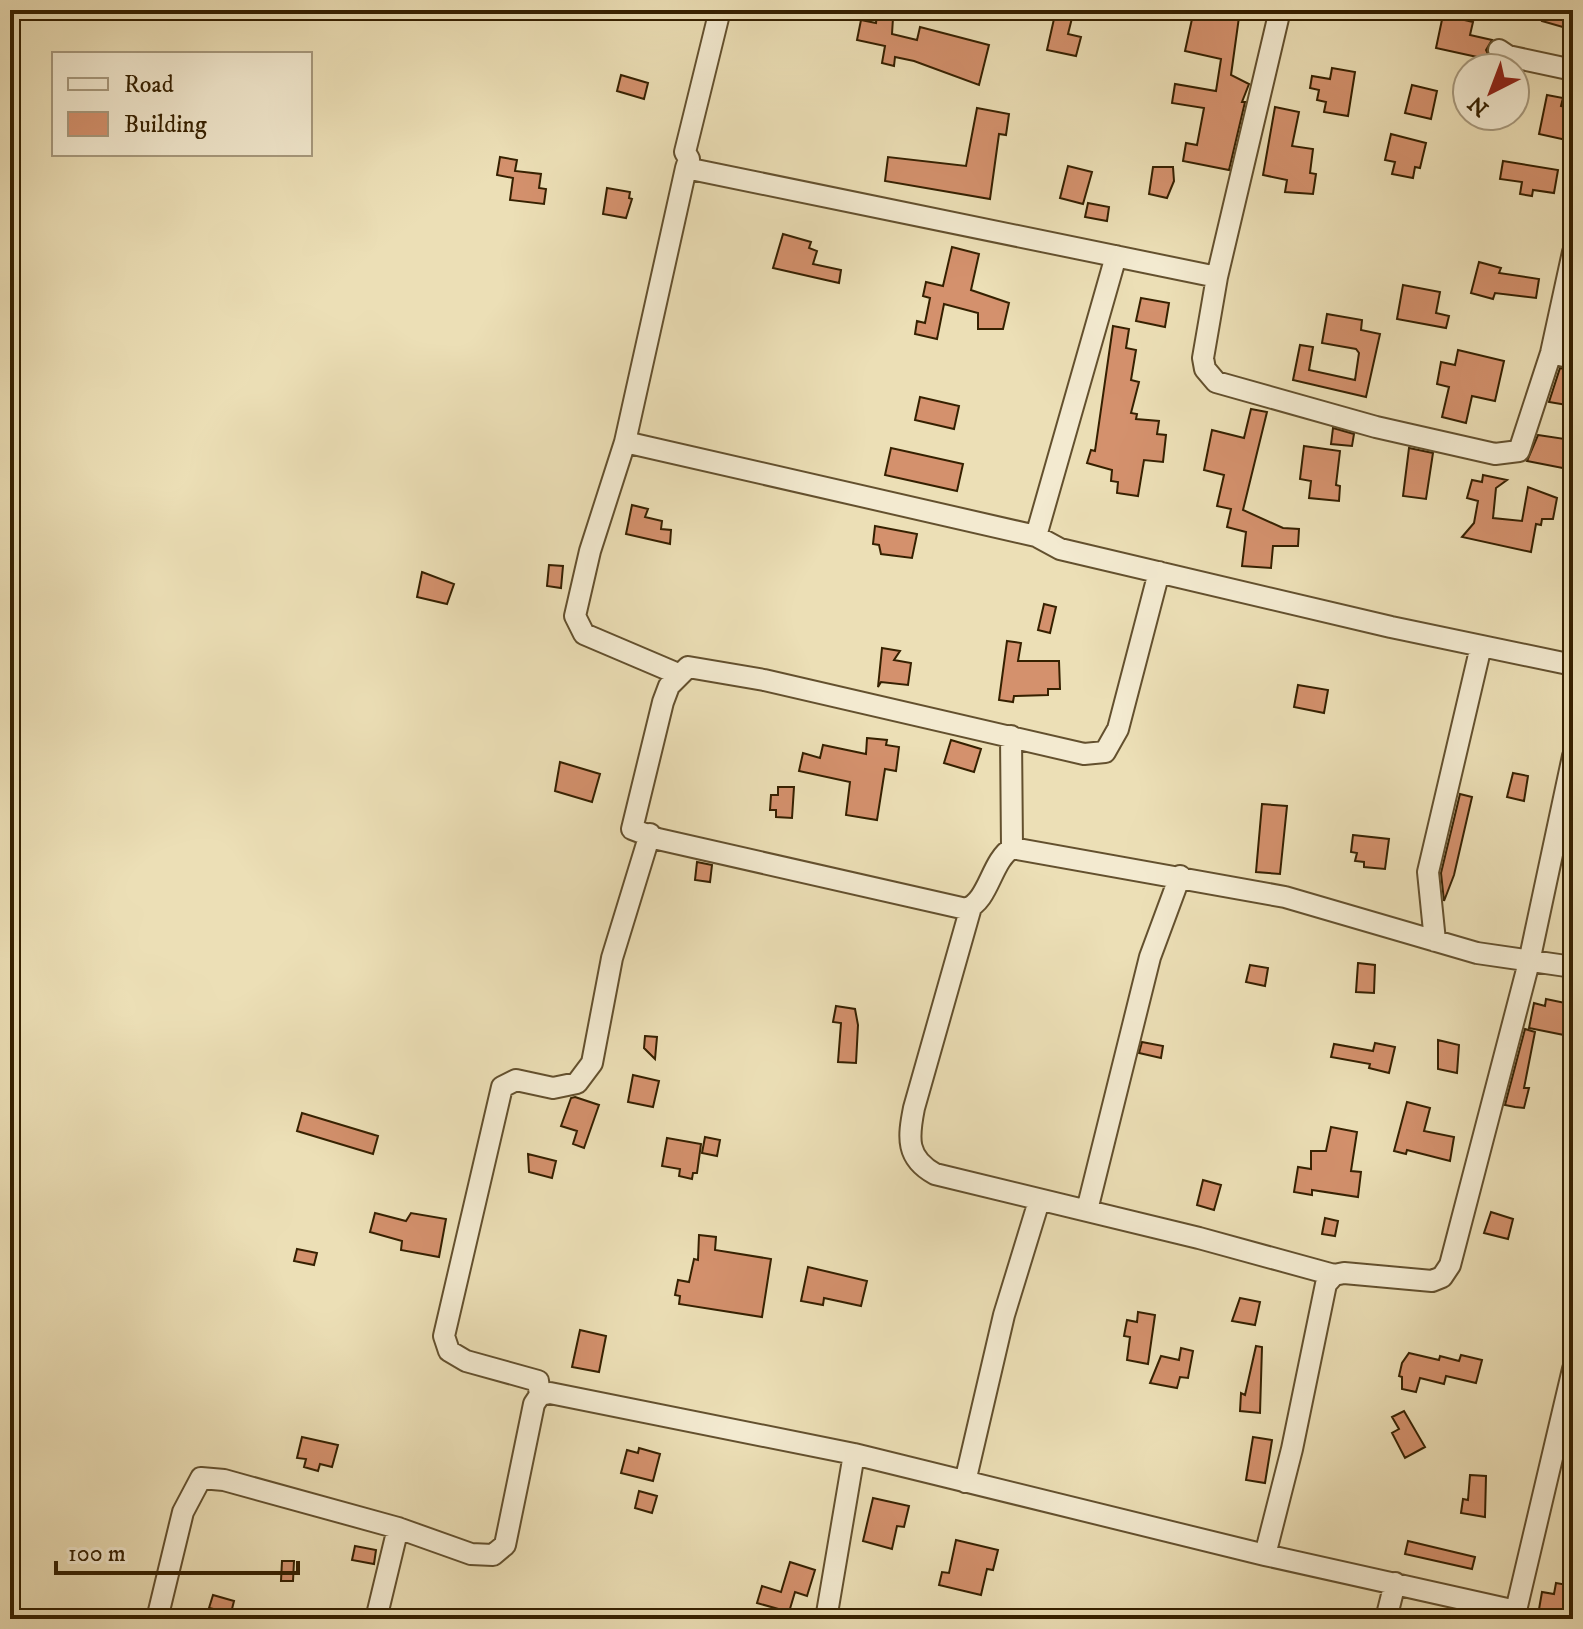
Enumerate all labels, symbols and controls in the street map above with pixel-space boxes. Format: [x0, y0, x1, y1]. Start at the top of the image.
legend [52, 52, 312, 156]
north arrow [1451, 52, 1531, 132]
text: Road [124, 70, 174, 100]
text: N [1463, 90, 1494, 122]
text: Building [124, 110, 207, 140]
scale bar [56, 1525, 298, 1575]
text: 100 m [68, 1539, 126, 1569]

